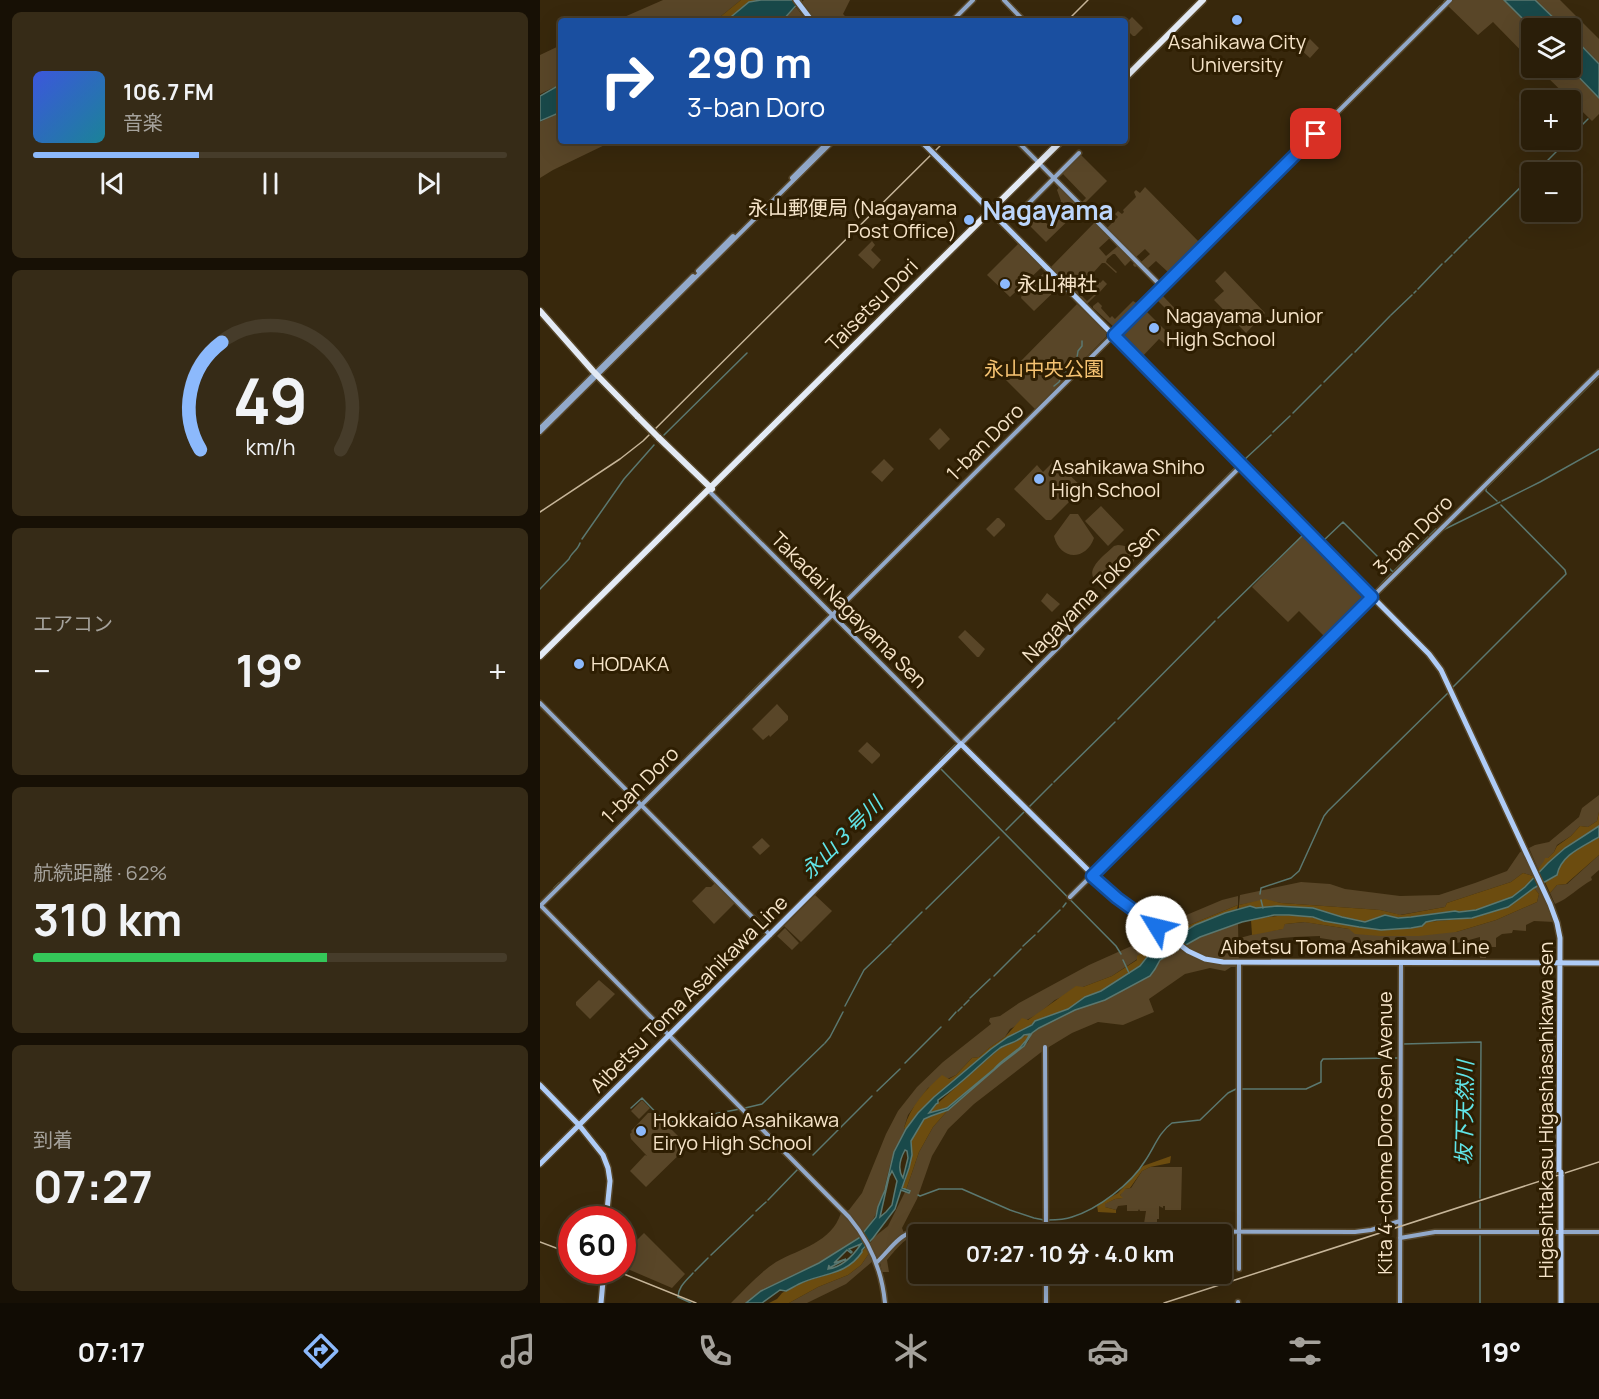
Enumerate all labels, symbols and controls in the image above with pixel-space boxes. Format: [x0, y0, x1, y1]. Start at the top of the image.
marker: Asahikawa City University [1230, 13, 1244, 27]
map controls [1521, 18, 1581, 222]
button: layers [1521, 18, 1581, 78]
place label: Asahikawa City University [1168, 28, 1307, 78]
text: 290 m [687, 33, 812, 91]
icon: right [588, 42, 666, 120]
text: 106.7 FM [123, 77, 214, 107]
text: 3-ban Doro [687, 88, 825, 125]
button: + [1521, 90, 1581, 150]
pin [1290, 108, 1341, 159]
text: 音楽 [123, 109, 163, 136]
icon: arrive [1299, 117, 1332, 150]
button: − [1521, 162, 1581, 222]
icon: previous [96, 167, 129, 200]
icon: pause [254, 167, 287, 200]
icon: next [412, 167, 445, 200]
district label: Nagayama [982, 192, 1114, 228]
place label: 永山郵便局 (Nagayama Post Office) [748, 194, 957, 244]
marker: 永山郵便局 (Nagayama Post Office) [962, 213, 976, 227]
street label: Taisetsu Dori [820, 253, 924, 357]
place label: 永山神社 [1017, 270, 1097, 297]
marker: 永山神社 [998, 277, 1012, 291]
place label: Nagayama Junior High School [1166, 302, 1323, 352]
marker: Nagayama Junior High School [1147, 321, 1161, 335]
park label: 永山中央公園 [984, 355, 1104, 382]
text: 49 [232, 357, 308, 443]
street label: 1-ban Doro [940, 397, 1029, 486]
text: km/h [245, 433, 295, 462]
place label: Asahikawa Shiho High School [1051, 453, 1205, 503]
marker: Asahikawa Shiho High School [1032, 472, 1046, 486]
street label: 3-ban Doro [1367, 489, 1459, 580]
street label: Nagayama Toko Sen [1016, 519, 1165, 668]
street label: Takadai Nagayama Sen [765, 526, 933, 694]
text: エアコン [33, 610, 113, 637]
text: 19° [235, 639, 303, 701]
text: − [33, 648, 51, 693]
text: + [488, 648, 507, 693]
place label: HODAKA [591, 650, 670, 677]
marker: HODAKA [572, 657, 586, 671]
street label: 1-ban Doro [595, 740, 684, 829]
water label: 永山３号川 [794, 789, 890, 884]
text: 航続距離 · 62% [33, 859, 167, 886]
text: 310 km [33, 888, 182, 950]
street label: Aibetsu Toma Asahikawa Line [584, 889, 793, 1098]
position arrow [1125, 895, 1189, 959]
street label: Aibetsu Toma Asahikawa Line [1220, 933, 1490, 960]
street label: Higashitakasu Higashiasahikawa sen [1532, 942, 1559, 1278]
street label: Kita 4-chome Doro Sen Avenue [1371, 991, 1398, 1275]
water label: 坂下天然川 [1449, 1058, 1479, 1166]
place label: Hokkaido Asahikawa Eiryo High School [653, 1106, 839, 1156]
marker: Hokkaido Asahikawa Eiryo High School [634, 1124, 648, 1138]
text: 到着 [33, 1126, 73, 1153]
text: 07:27 [33, 1155, 153, 1217]
speed limit sign: 60 [558, 1206, 636, 1284]
text: 07:27 · 10 分 · 4.0 km [966, 1239, 1174, 1269]
icon: directions [300, 1330, 342, 1372]
icon: music [497, 1330, 539, 1372]
icon: phone [694, 1330, 736, 1372]
icon: climate [890, 1330, 932, 1372]
icon: car [1087, 1330, 1129, 1372]
icon: filters [1284, 1330, 1326, 1372]
text: 07:17 [77, 1333, 145, 1370]
text: 19° [1481, 1333, 1522, 1370]

